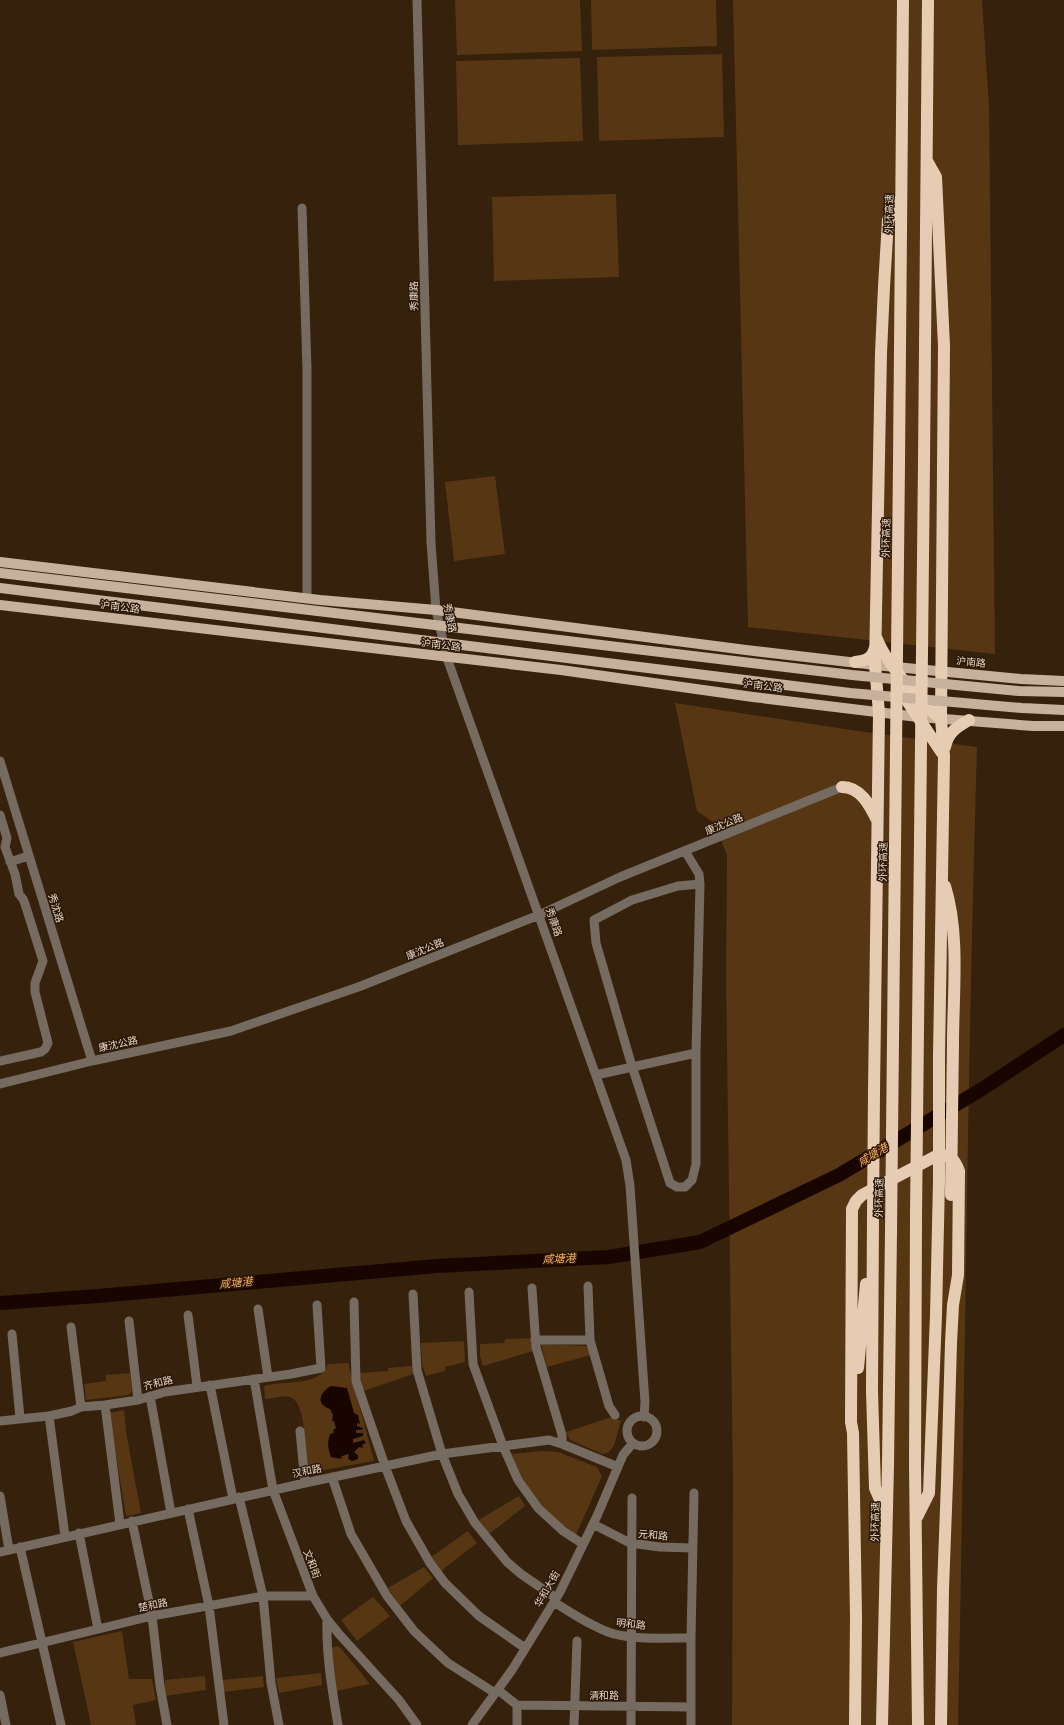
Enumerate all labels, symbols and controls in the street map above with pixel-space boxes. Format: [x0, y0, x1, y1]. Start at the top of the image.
street label: 外环高速 [883, 194, 895, 234]
street label: 秀康路 [408, 281, 420, 311]
street label: 外环高速 [880, 518, 892, 558]
street label: 沪南公路 [99, 599, 141, 615]
street label: 秀康路 [442, 602, 458, 634]
street label: 沪南公路 [420, 637, 462, 653]
street label: 沪南路 [956, 655, 986, 669]
street label: 沪南公路 [742, 678, 784, 694]
street label: 康沈公路 [703, 811, 745, 837]
street label: 外环高速 [877, 842, 889, 882]
street label: 秀沈路 [46, 892, 66, 924]
street label: 秀康路 [544, 906, 564, 938]
street label: 康沈公路 [404, 936, 446, 962]
street label: 康沈公路 [97, 1034, 139, 1054]
water label: 咸塘港 [856, 1140, 892, 1169]
street label: 外环高速 [873, 1178, 885, 1218]
water label: 咸塘港 [542, 1252, 578, 1266]
water label: 咸塘港 [219, 1275, 255, 1291]
street label: 齐和路 [142, 1374, 174, 1392]
street label: 汉和路 [291, 1463, 323, 1479]
street label: 外环高速 [869, 1502, 881, 1542]
street label: 元和路 [638, 1528, 668, 1542]
street label: 文和街 [301, 1548, 323, 1580]
street label: 华和大街 [532, 1569, 562, 1609]
street label: 楚和路 [137, 1597, 169, 1613]
street label: 明和路 [615, 1617, 647, 1631]
street label: 清和路 [589, 1690, 619, 1701]

